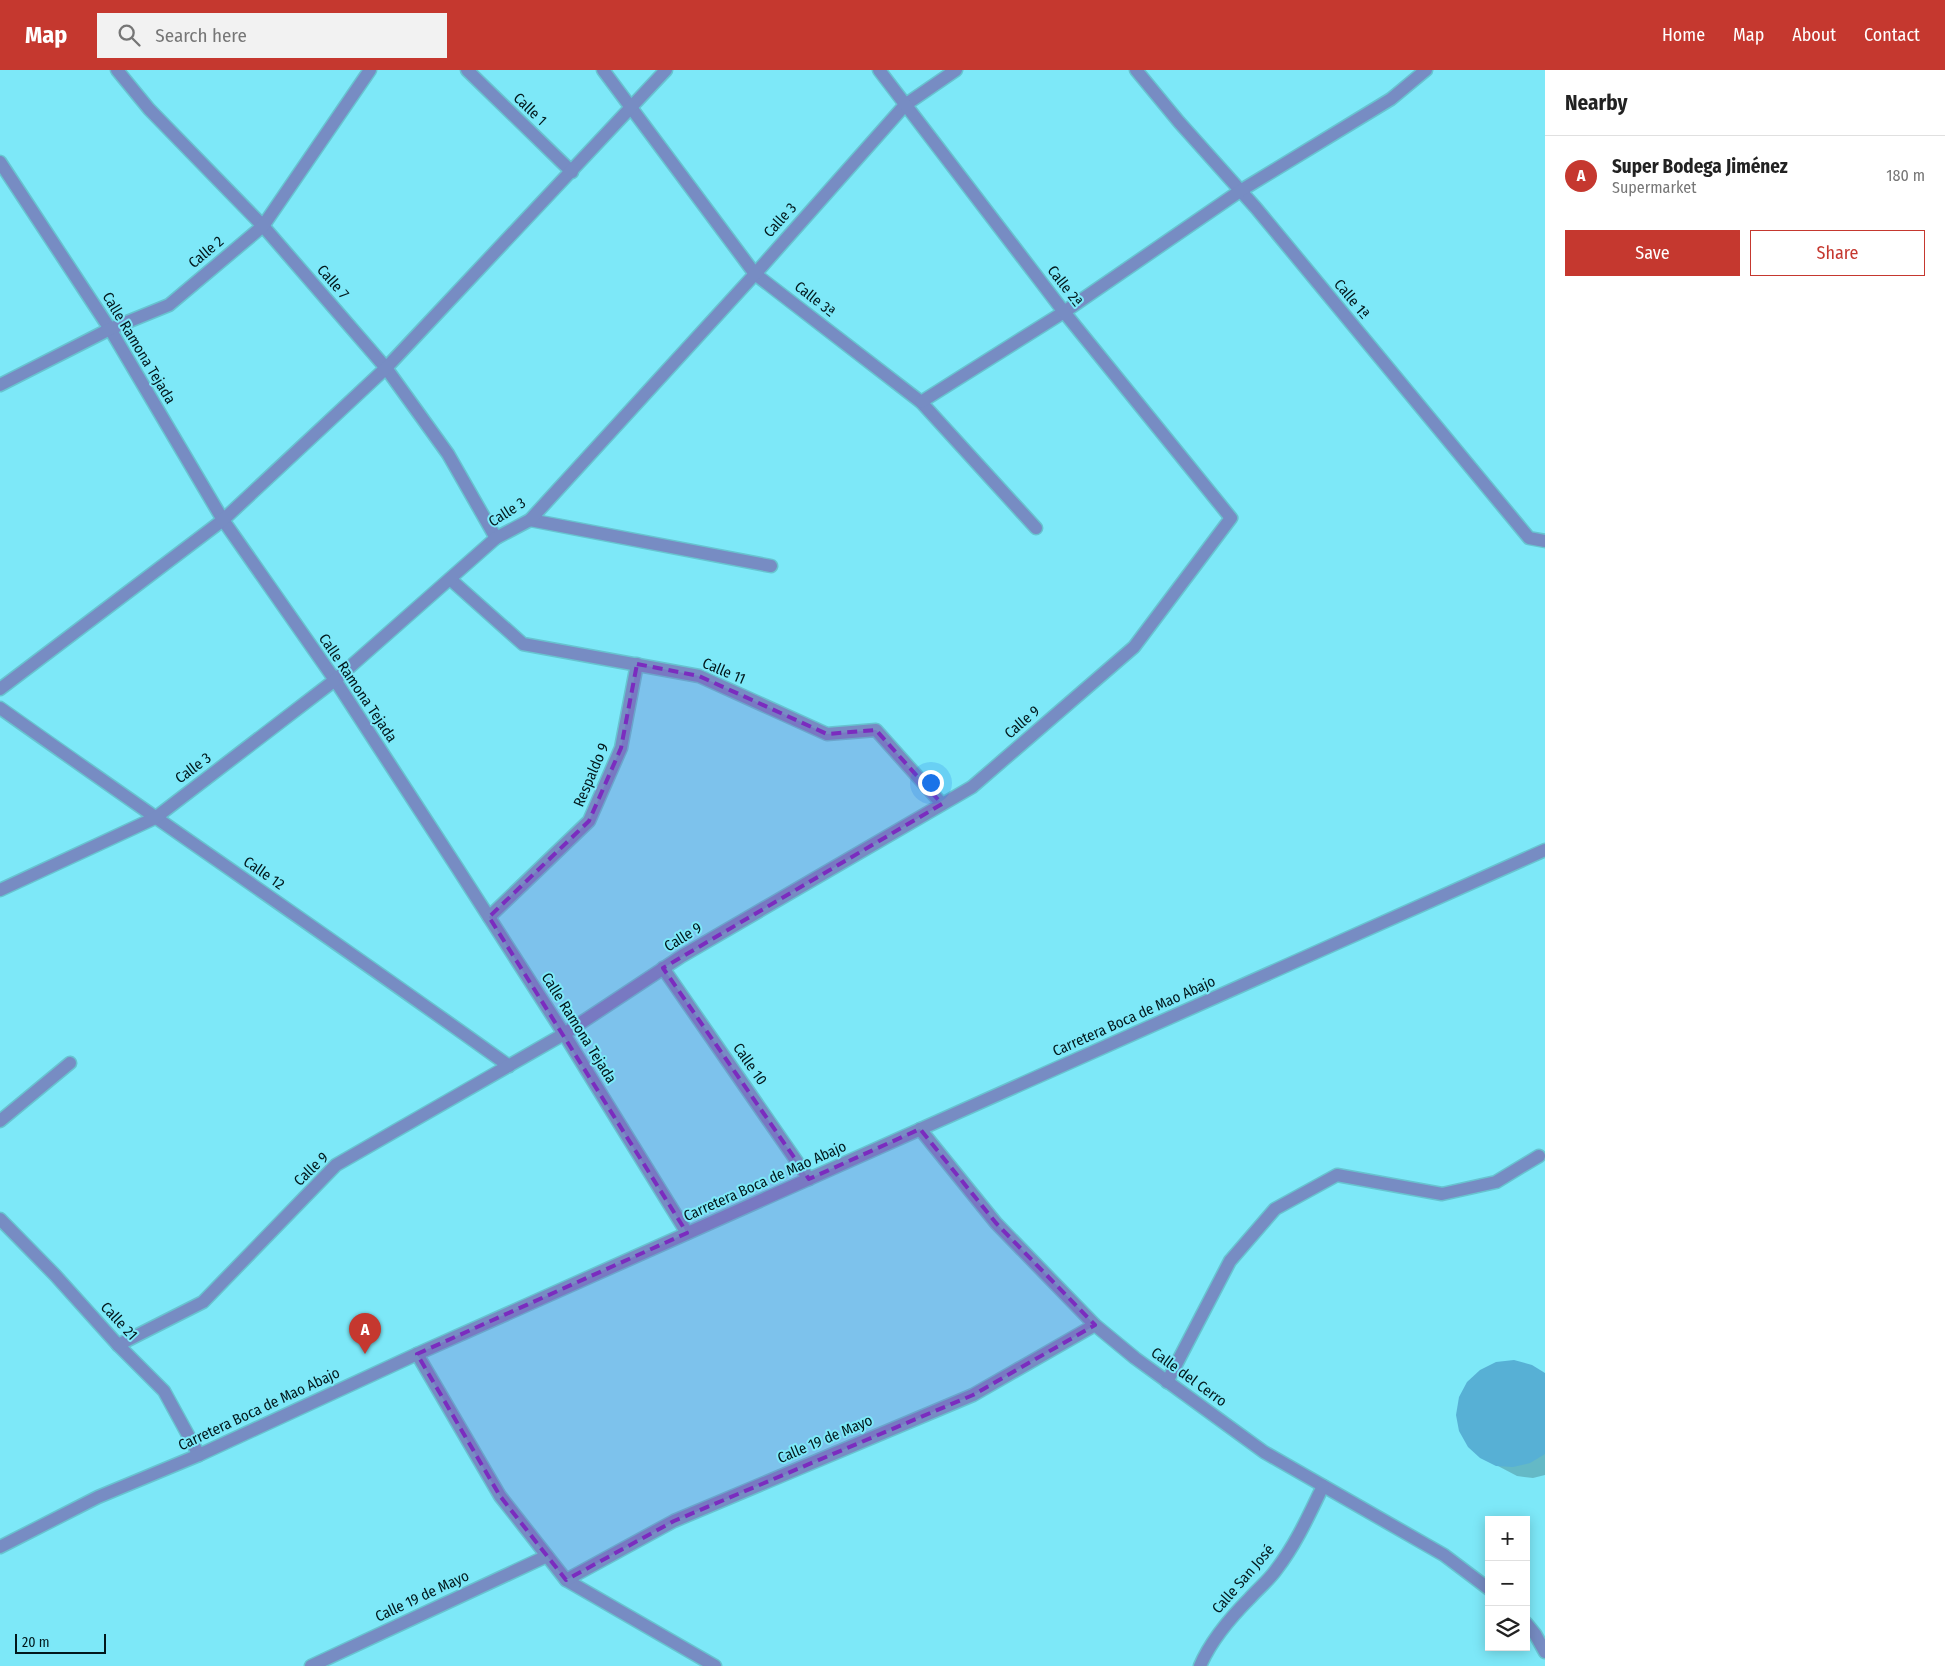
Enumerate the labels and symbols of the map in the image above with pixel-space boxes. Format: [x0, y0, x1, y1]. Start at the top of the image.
street label: Calle 1 [510, 89, 550, 129]
street label: Calle 3 [760, 199, 800, 241]
street label: Calle 2 [185, 232, 227, 272]
street label: Calle 7 [313, 261, 353, 303]
street label: Calle 2ª [1043, 262, 1087, 310]
street label: Calle 1ª [1330, 276, 1374, 323]
street label: Calle 3ª [791, 277, 839, 321]
street label: Calle Ramona Tejada [99, 289, 179, 407]
street label: Calle 3 [485, 493, 529, 531]
street label: Calle Ramona Tejada [315, 630, 401, 746]
street label: Calle 11 [700, 654, 748, 688]
street label: Calle 9 [1001, 702, 1043, 742]
street label: Respaldo 9 [570, 740, 612, 810]
street label: Calle 3 [172, 749, 215, 787]
your location [918, 770, 944, 796]
street label: Calle 12 [240, 852, 288, 894]
street label: Calle 9 [661, 919, 705, 955]
street label: Calle Ramona Tejada [538, 969, 620, 1087]
street label: Carretera Boca de Mao Abajo [1050, 972, 1218, 1060]
street label: Calle 10 [729, 1040, 771, 1088]
street label: Carretera Boca de Mao Abajo [681, 1137, 849, 1225]
street label: Calle 9 [290, 1148, 332, 1190]
street label: Calle 21 [97, 1298, 141, 1344]
pin: A [349, 1313, 381, 1354]
street label: Calle del Cerro [1148, 1344, 1230, 1411]
street label: Carretera Boca de Mao Abajo [175, 1364, 343, 1454]
street label: Calle 19 de Mayo [775, 1411, 875, 1467]
street label: Calle San José [1208, 1541, 1278, 1617]
street label: Calle 19 de Mayo [372, 1566, 472, 1626]
scale bar [15, 1631, 106, 1654]

